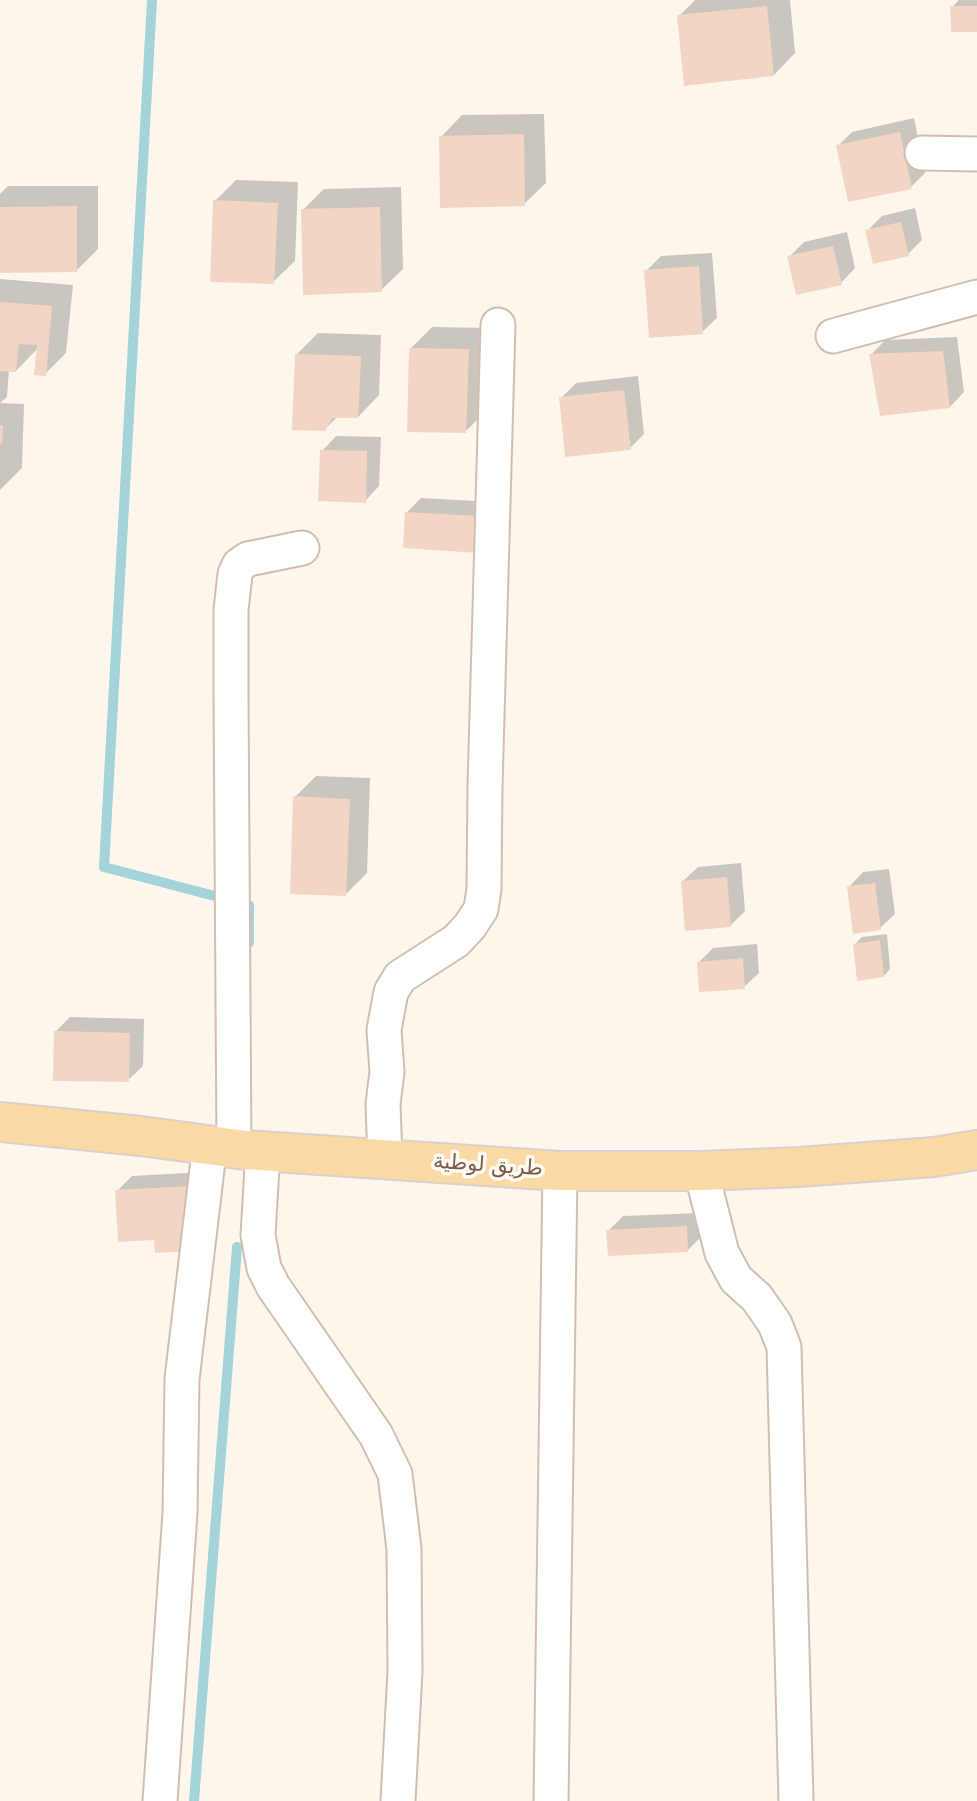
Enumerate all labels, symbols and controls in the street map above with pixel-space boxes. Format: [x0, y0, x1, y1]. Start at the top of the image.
street label: طريق لوطية [432, 1150, 544, 1182]

